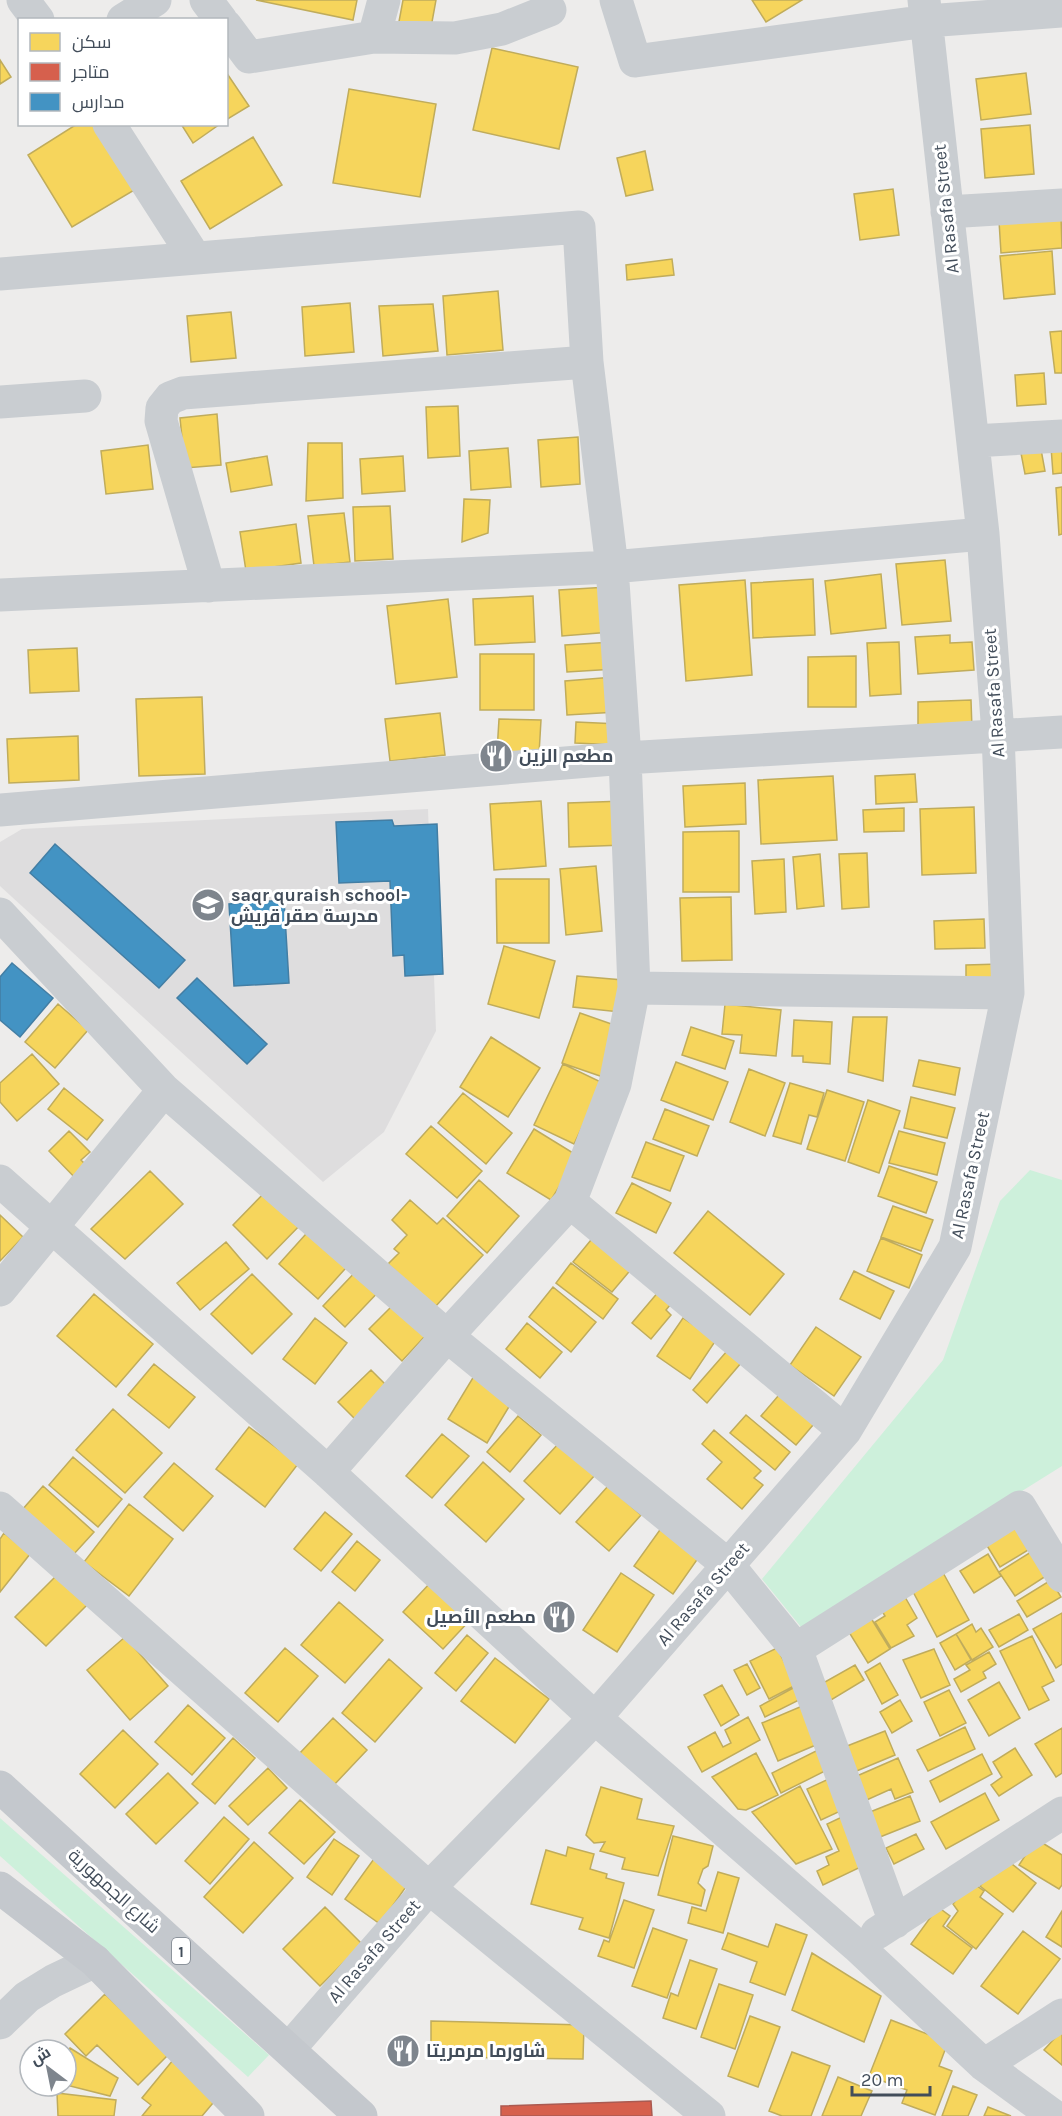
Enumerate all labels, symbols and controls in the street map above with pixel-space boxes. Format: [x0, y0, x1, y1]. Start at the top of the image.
legend [18, 18, 228, 126]
text: سكن [72, 31, 111, 53]
text: متاجر [71, 61, 110, 83]
text: مدارس [72, 91, 125, 113]
street label: Al Rasafa Street [928, 143, 964, 275]
street label: Al Rasafa Street [978, 627, 1009, 758]
restaurant icon: مطعم الزين [478, 738, 514, 774]
place label: مطعم الزين [519, 745, 613, 768]
place label: saqr quraish school- مدرسة صقر قريش [231, 884, 407, 927]
school or university icon: saqr quraish school- مدرسة صقر قريش [190, 887, 226, 923]
street label: Al Rasafa Street [946, 1109, 994, 1241]
street label: Al Rasafa Street [652, 1538, 754, 1650]
restaurant icon: مطعم الأصيل [541, 1599, 577, 1635]
place label: مطعم الأصيل [426, 1606, 536, 1629]
street label: شارع الجمهورية [63, 1844, 164, 1939]
street label: Al Rasafa Street [323, 1895, 425, 2007]
road number: 1 [172, 1938, 190, 1964]
restaurant icon: شاورما مرمريتا [385, 2033, 421, 2069]
north arrow [18, 2038, 78, 2098]
place label: شاورما مرمريتا [426, 2040, 545, 2062]
text: ش [27, 2042, 54, 2069]
scale bar [852, 2059, 930, 2097]
text: 20 m [861, 2069, 903, 2091]

